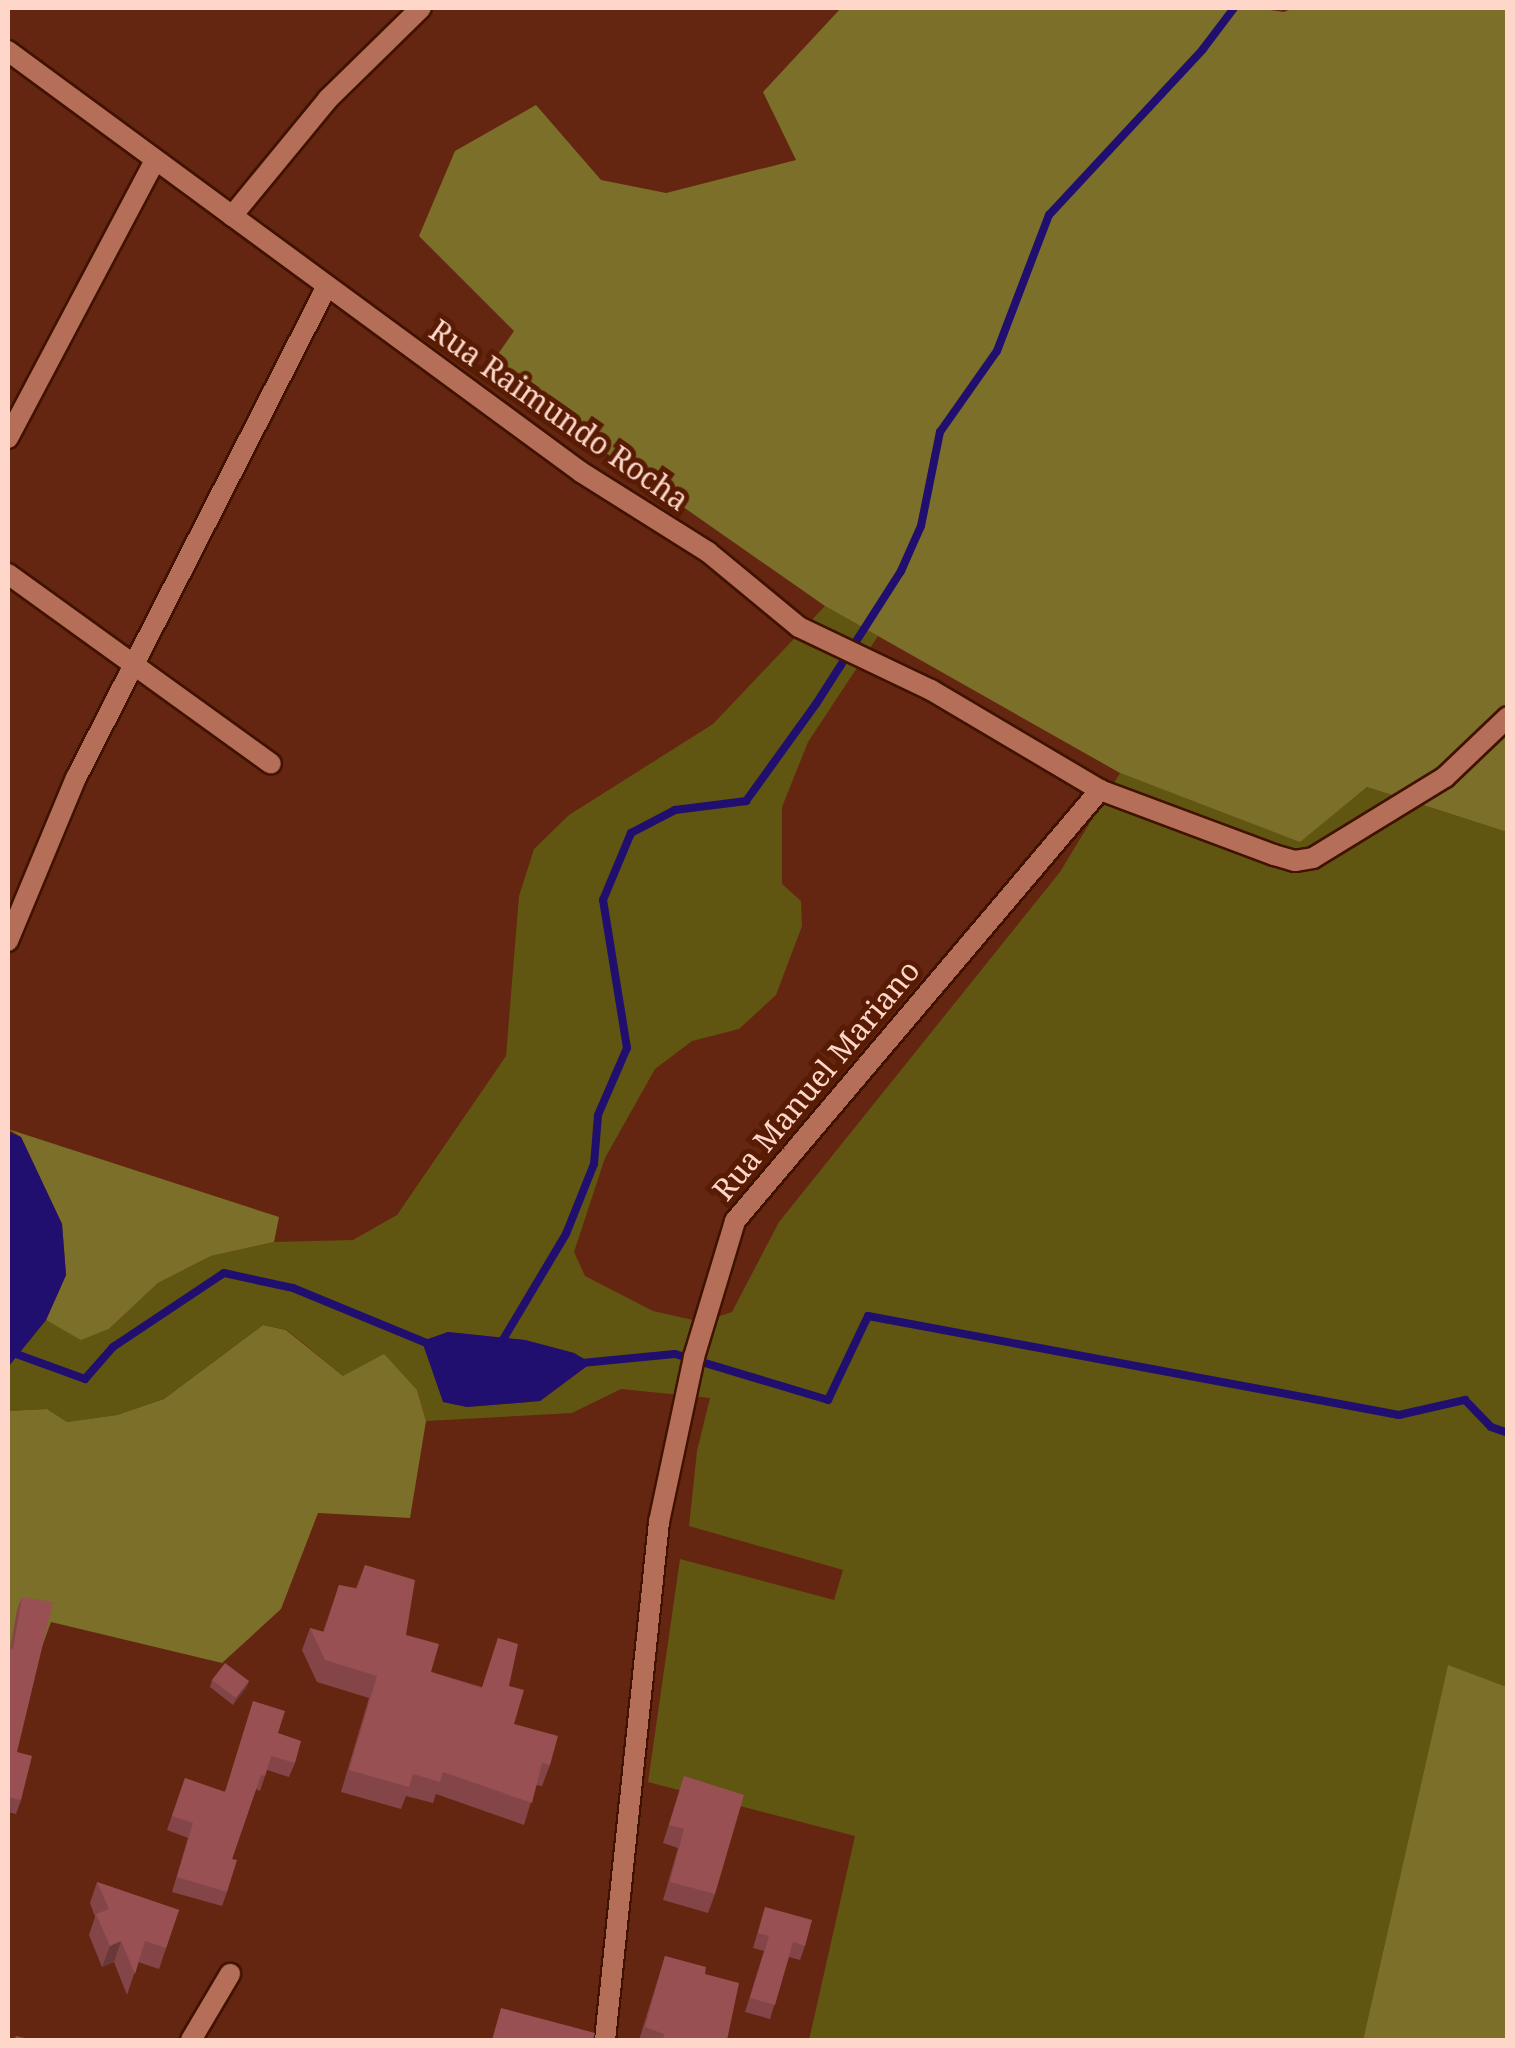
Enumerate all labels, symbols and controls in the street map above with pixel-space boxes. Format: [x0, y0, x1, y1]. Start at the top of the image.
street label: Rua Raimundo Rocha [423, 312, 695, 518]
street label: Rua Manuel Mariano [705, 953, 927, 1207]

